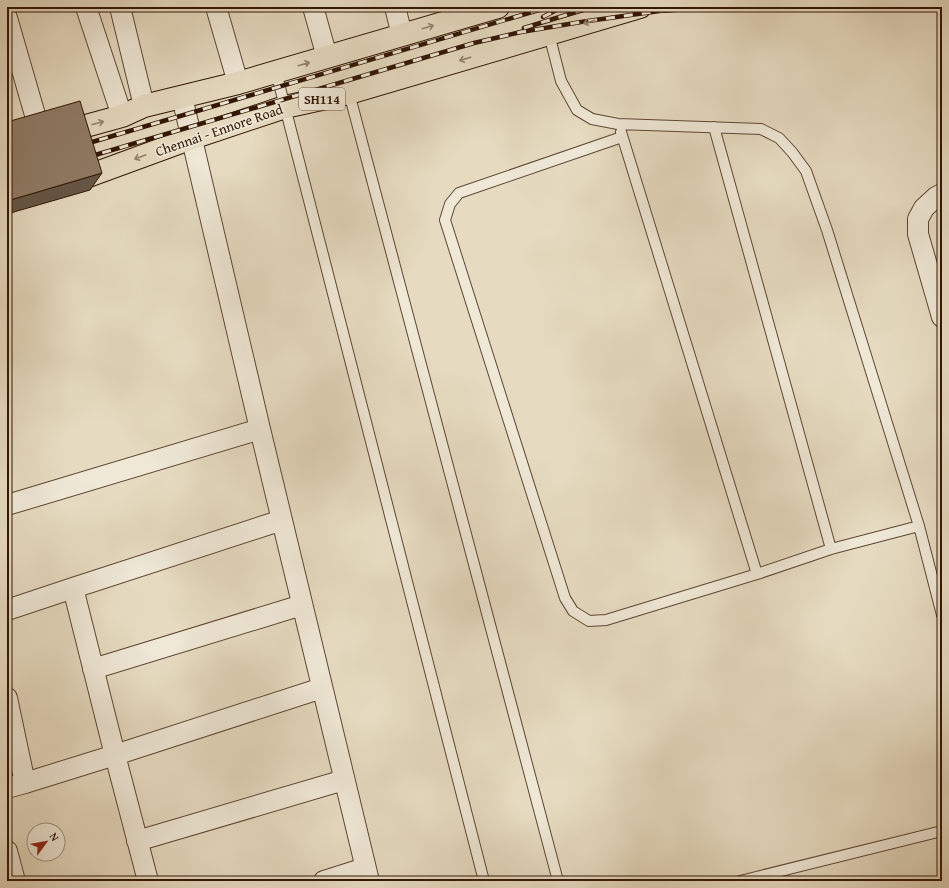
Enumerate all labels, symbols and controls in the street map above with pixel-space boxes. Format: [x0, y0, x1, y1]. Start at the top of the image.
one-way arrow [583, 19, 596, 26]
one-way arrow [422, 23, 435, 30]
one-way arrow [459, 56, 472, 63]
one-way arrow [297, 60, 310, 67]
road number: SH114 [299, 88, 345, 110]
street label: Chennai - Ennore Road [153, 99, 286, 161]
one-way arrow [91, 118, 104, 126]
one-way arrow [134, 154, 146, 162]
north arrow [26, 822, 66, 862]
text: N [46, 829, 64, 845]

